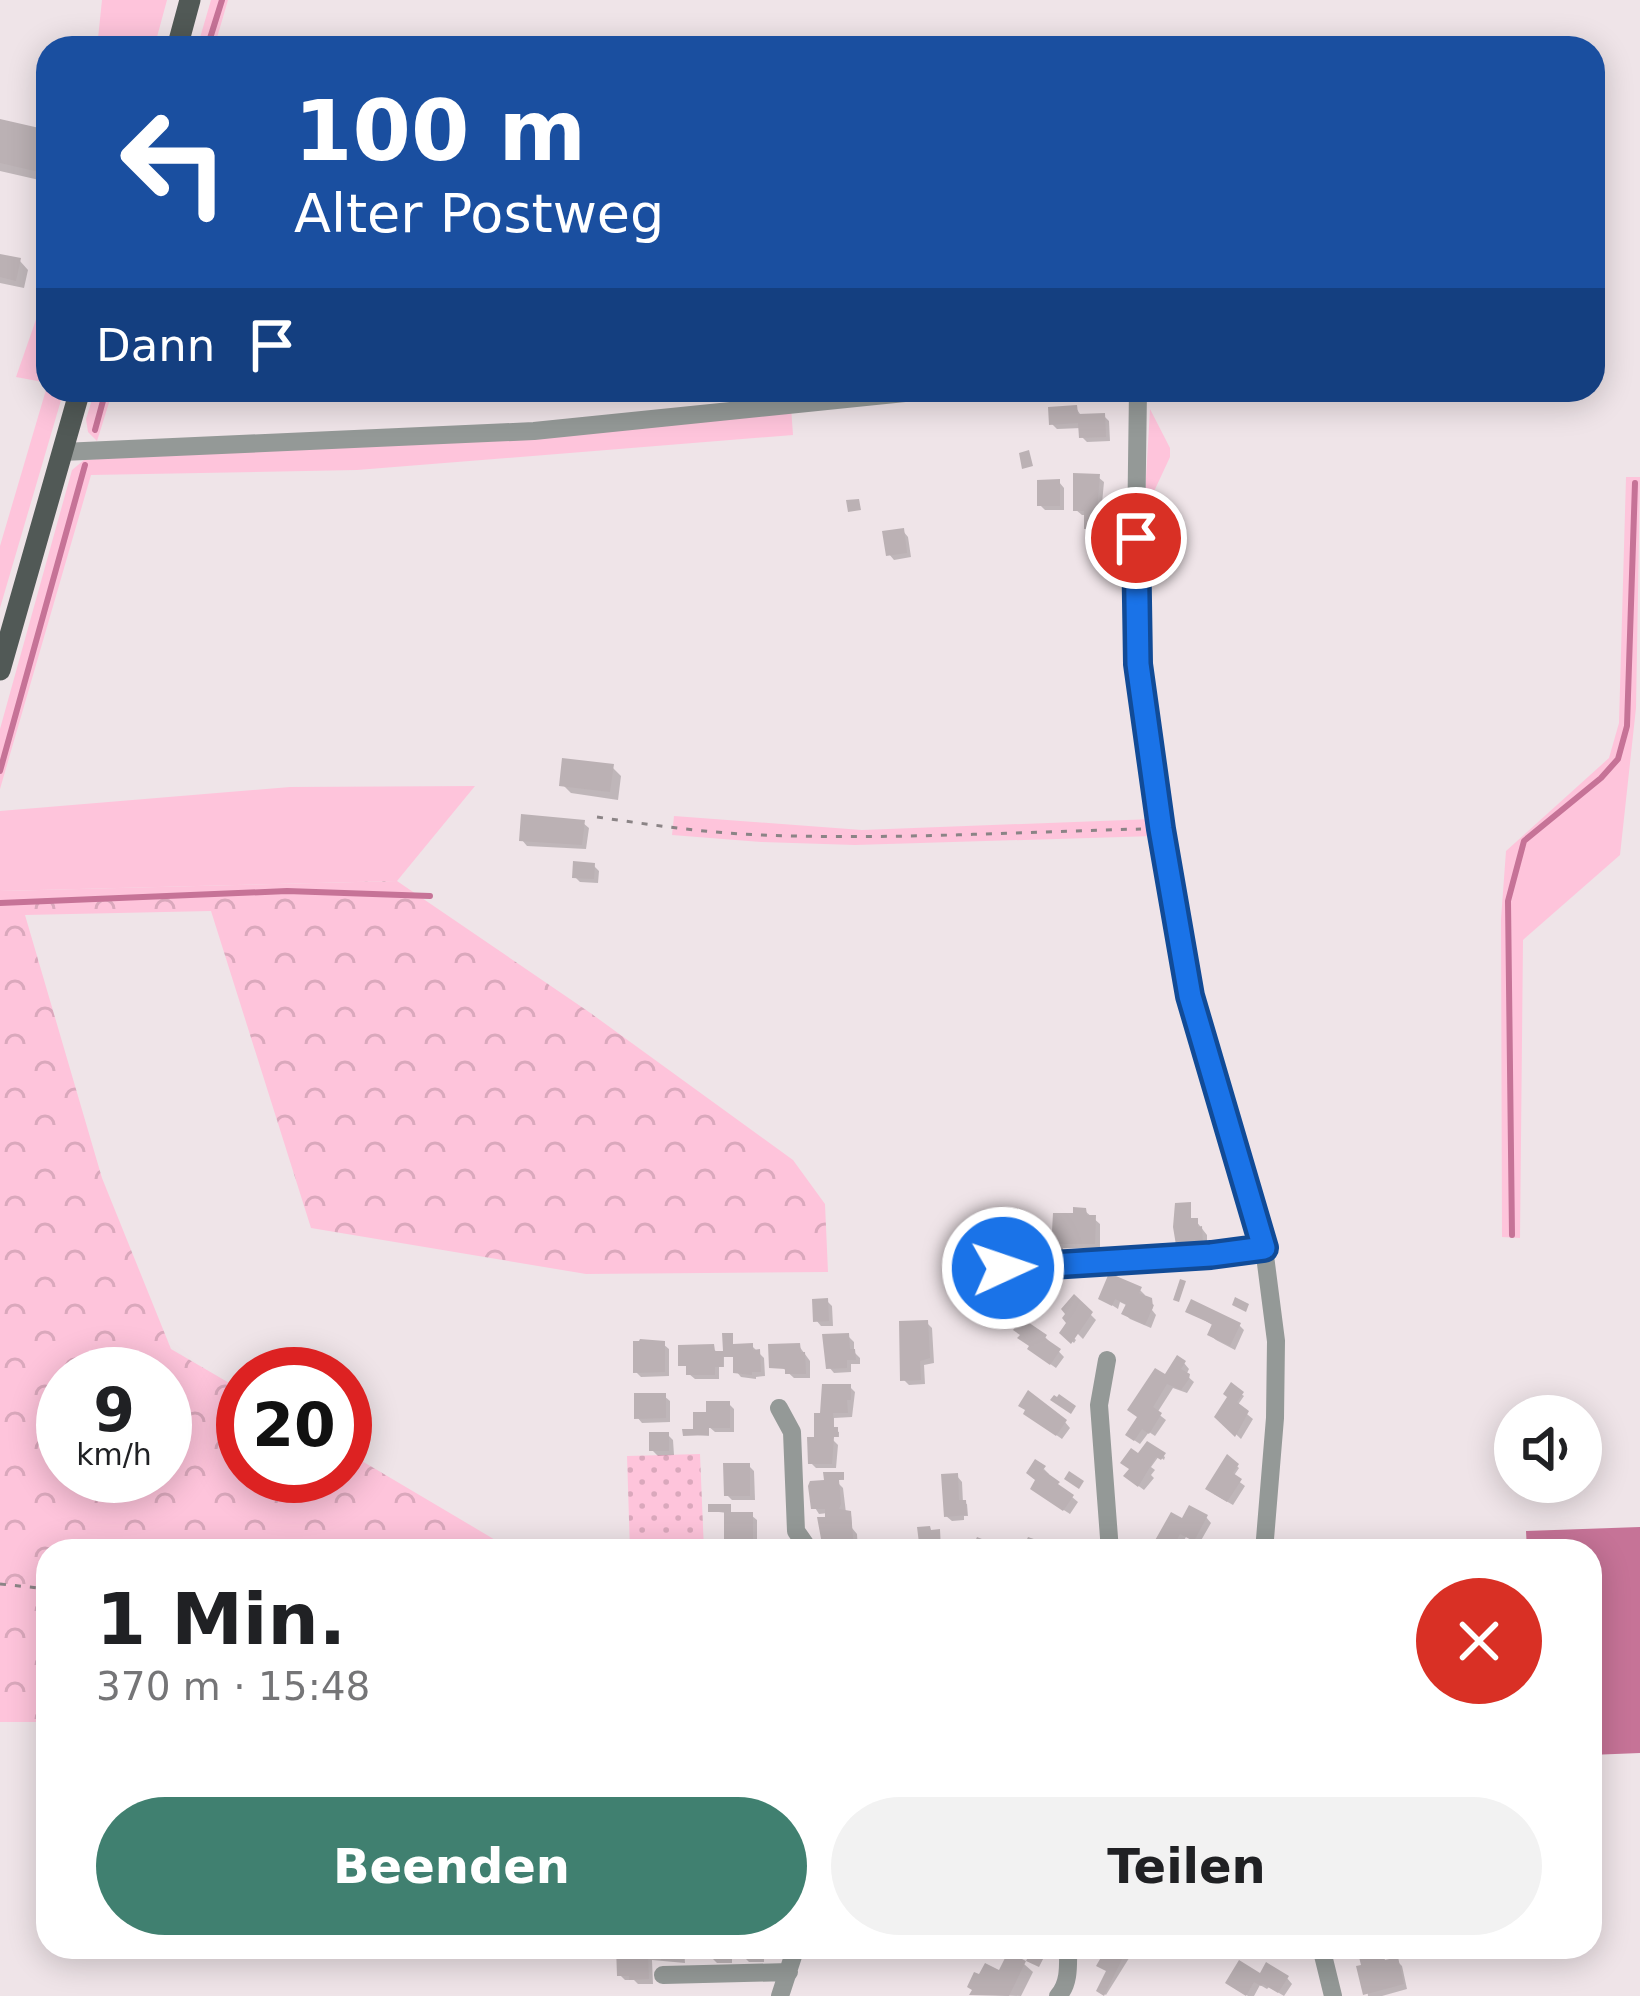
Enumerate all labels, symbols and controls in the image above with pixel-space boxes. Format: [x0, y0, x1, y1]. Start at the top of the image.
text: 100 m [294, 82, 586, 180]
icon: left [96, 84, 252, 240]
text: Alter Postweg [294, 182, 664, 245]
icon: arrive [239, 312, 305, 378]
text: Dann [96, 319, 215, 372]
pin [1085, 487, 1187, 589]
icon: arrive [1103, 505, 1169, 571]
position arrow [940, 1205, 1066, 1331]
speed limit sign: 20 [216, 1347, 372, 1503]
text: 9 [93, 1375, 135, 1445]
map controls [1494, 1395, 1602, 1503]
button: sound [1494, 1395, 1602, 1503]
text: km/h [76, 1437, 152, 1472]
text: 1 Min. [96, 1577, 346, 1661]
button: close [1416, 1578, 1542, 1704]
text: 370 m · 15:48 [96, 1664, 370, 1709]
button: Beenden [96, 1797, 807, 1935]
button: Teilen [831, 1797, 1542, 1935]

